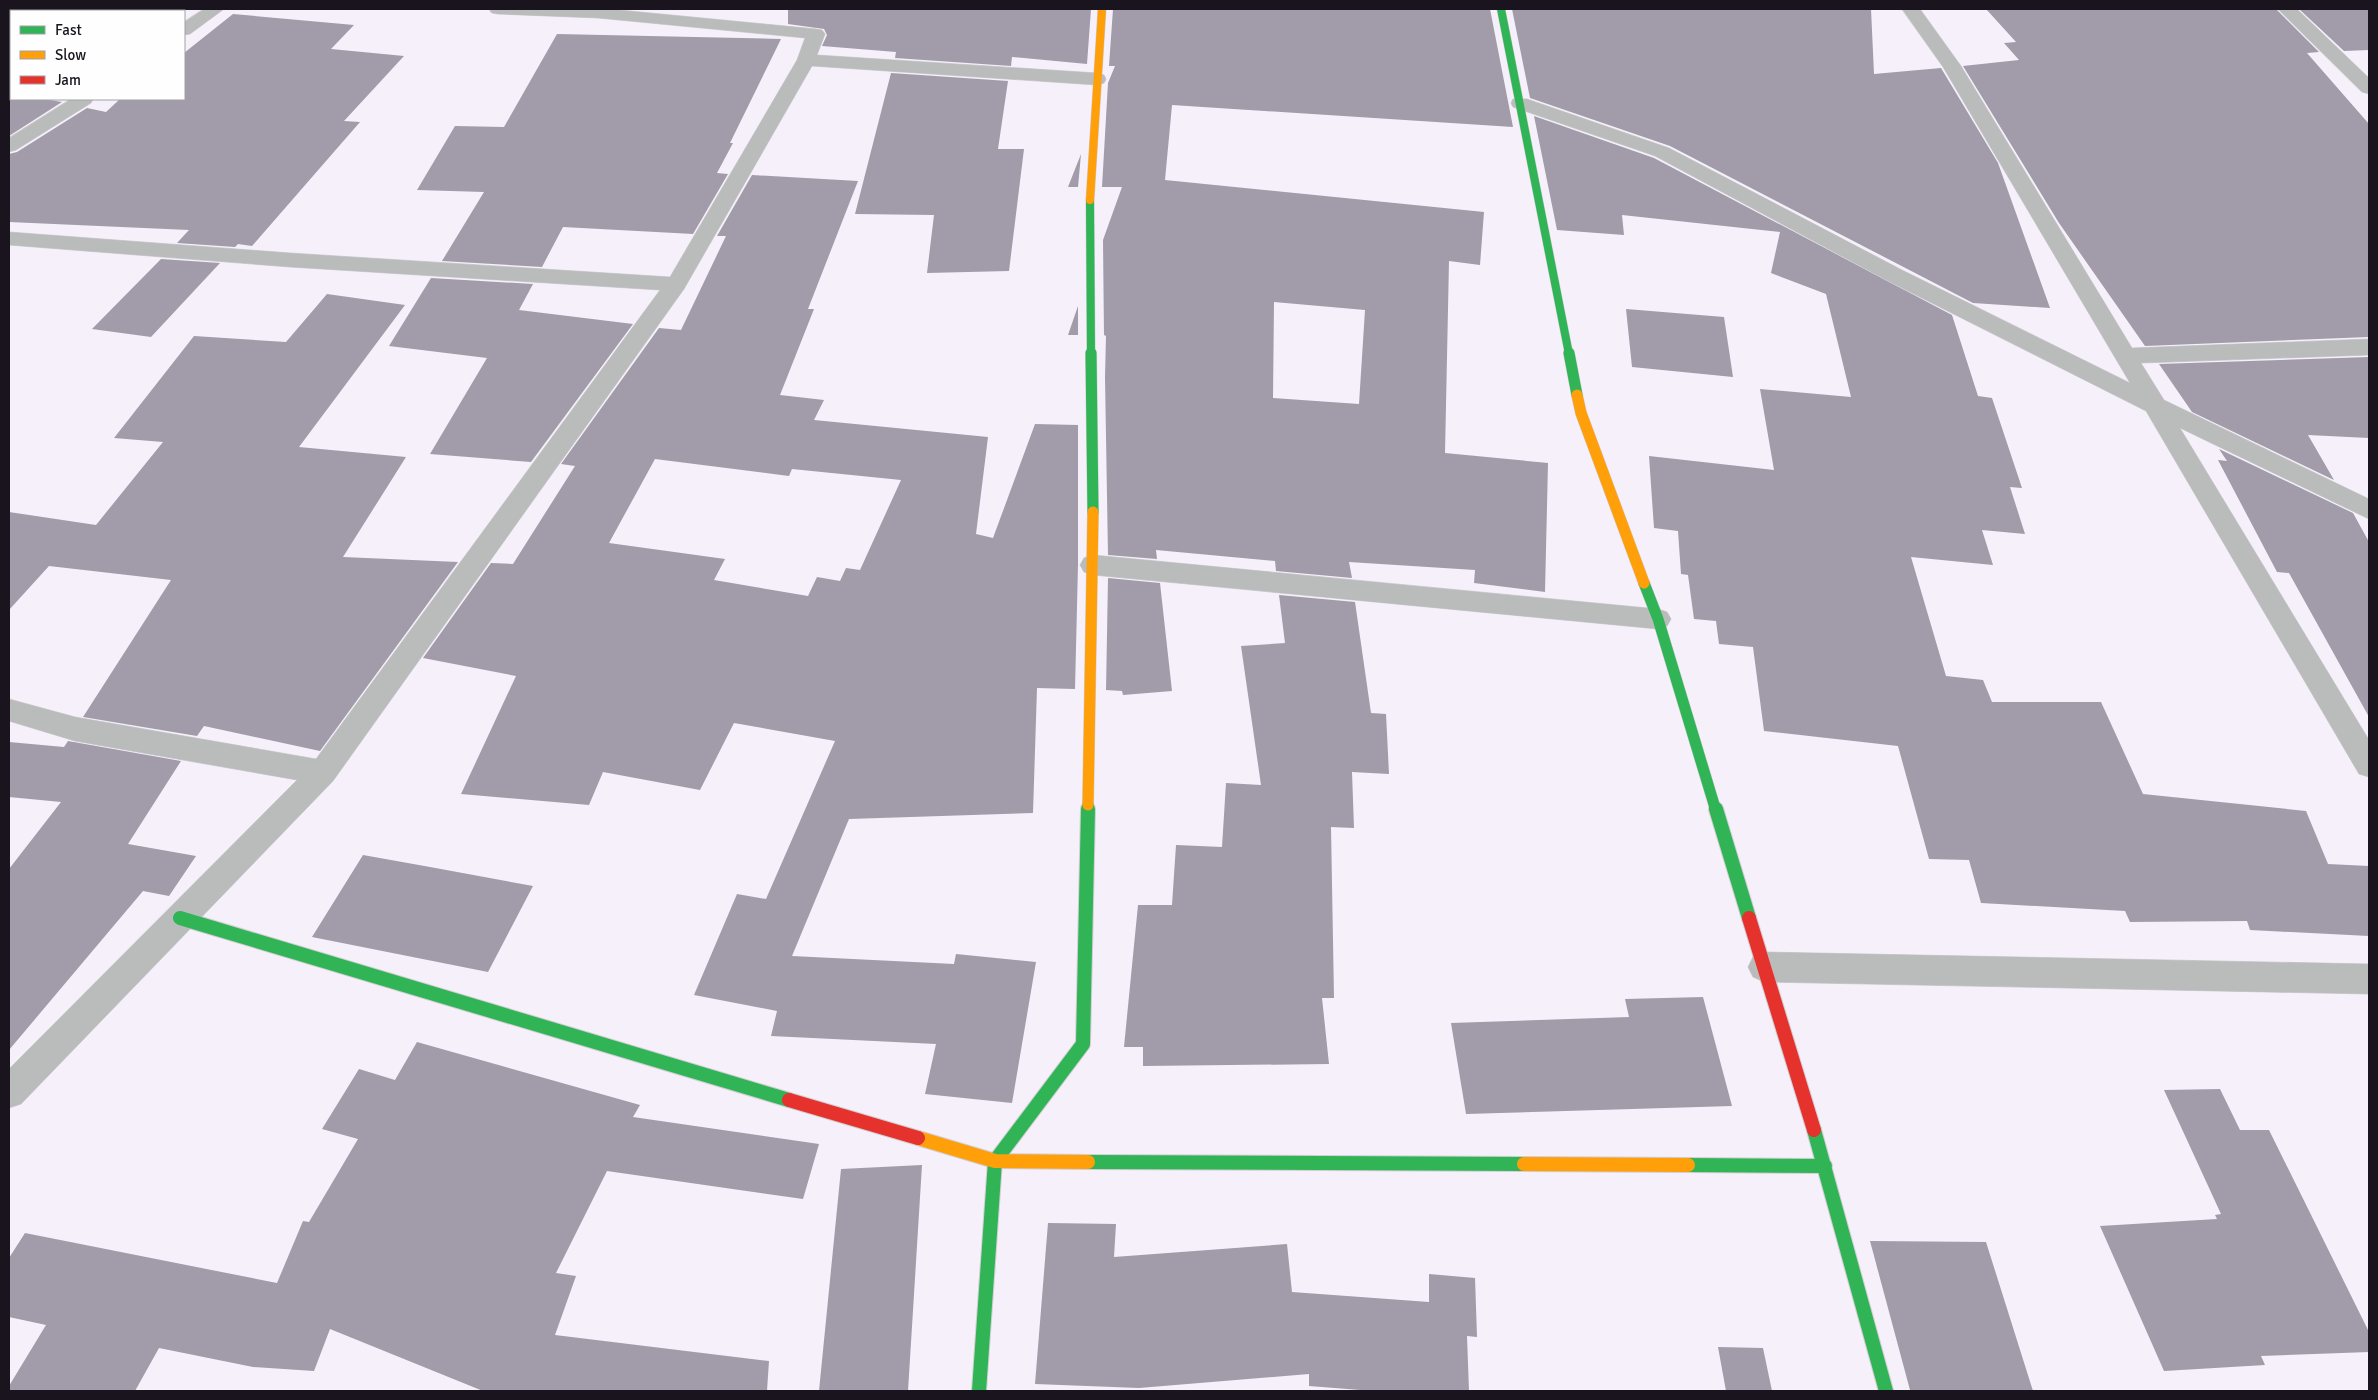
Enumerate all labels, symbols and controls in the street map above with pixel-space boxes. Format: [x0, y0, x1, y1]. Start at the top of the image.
legend [10, 10, 185, 100]
text: Fast [55, 21, 82, 39]
text: Slow [55, 46, 86, 64]
text: Jam [55, 71, 81, 89]

